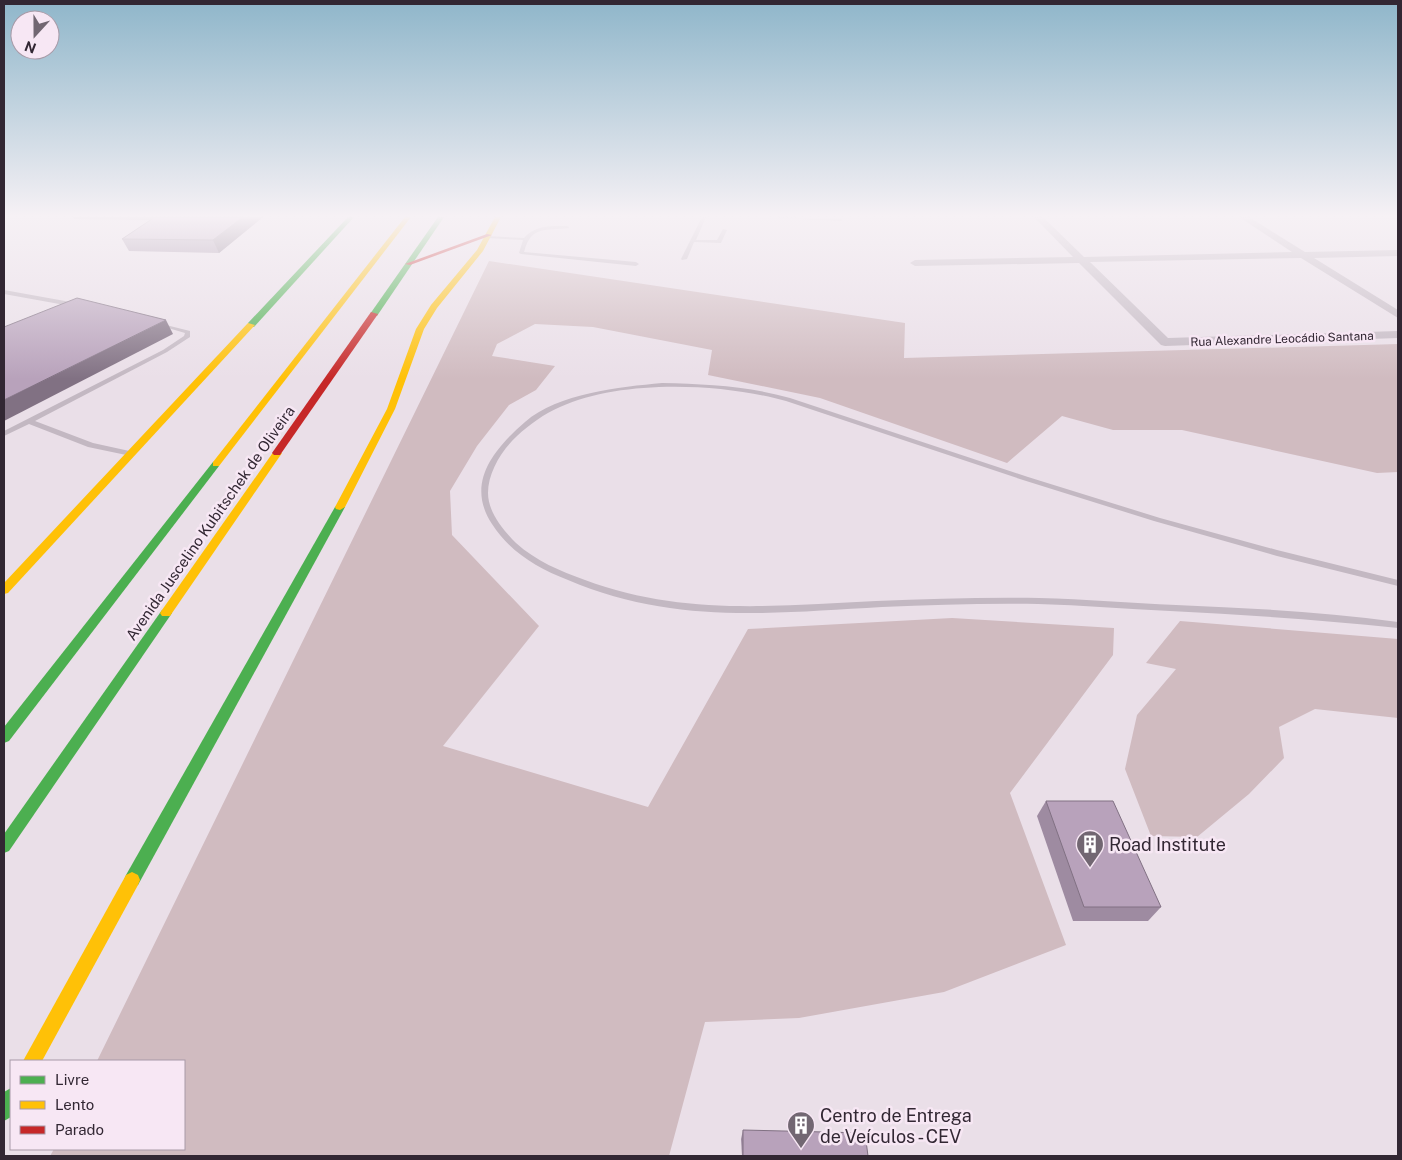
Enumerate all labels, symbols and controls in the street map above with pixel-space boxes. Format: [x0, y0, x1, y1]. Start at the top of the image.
north arrow [10, 10, 60, 60]
text: N [22, 38, 38, 57]
street label: Rua Alexandre Leocádio Santana [1190, 329, 1374, 349]
street label: Avenida Juscelino Kubitschek de Oliveira [122, 403, 298, 643]
building icon: Road Institute [1075, 829, 1105, 868]
place label: Road Institute [1109, 834, 1226, 855]
legend [10, 1060, 185, 1150]
text: Livre [55, 1071, 89, 1088]
text: Lento [55, 1096, 94, 1113]
place label: Centro de Entrega de Veículos - CEV [820, 1105, 972, 1147]
building icon: Centro de Entrega de Veículos - CEV [786, 1110, 816, 1149]
text: Parado [55, 1121, 104, 1138]

